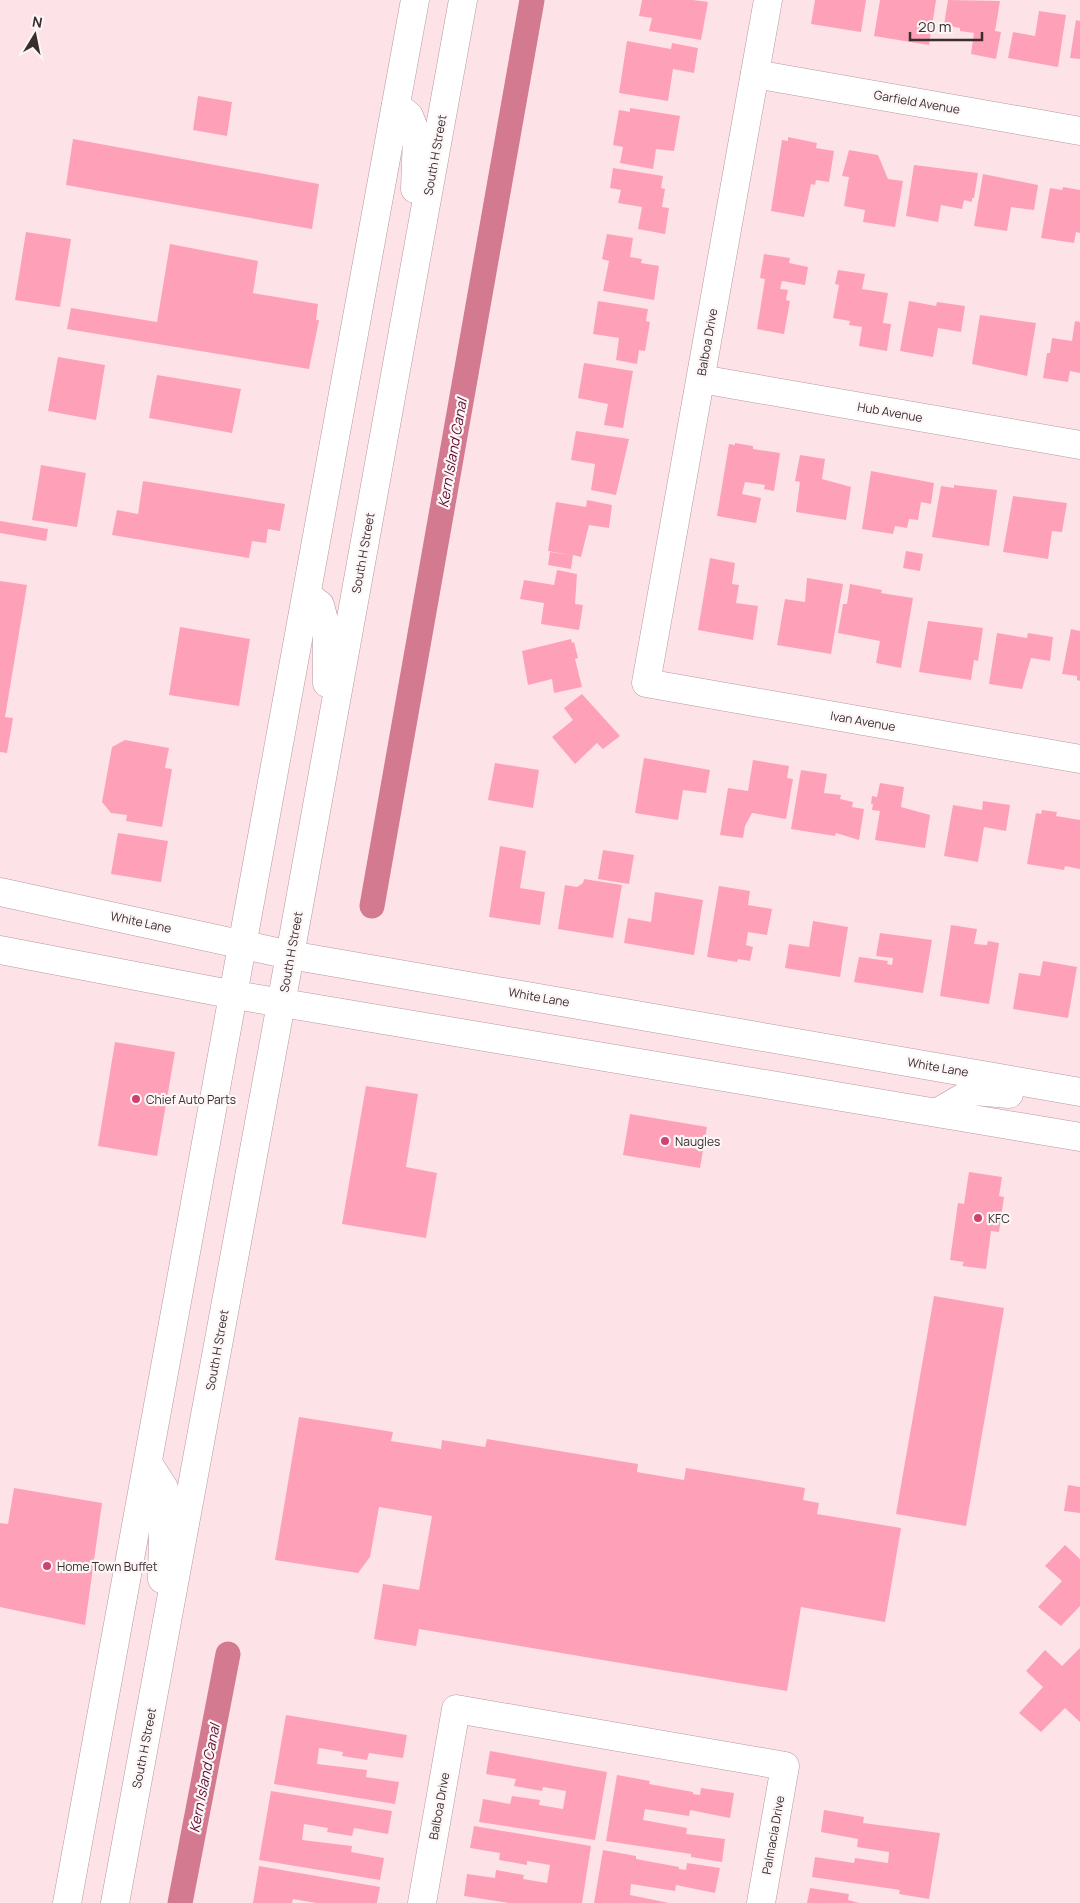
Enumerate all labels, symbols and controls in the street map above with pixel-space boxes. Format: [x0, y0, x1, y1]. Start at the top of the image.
north arrow [10, 10, 60, 60]
scale bar [910, 10, 982, 42]
text: N [31, 11, 44, 32]
text: 20 m [918, 16, 951, 37]
street label: Garfield Avenue [873, 86, 961, 118]
street label: South H Street [420, 113, 451, 197]
street label: Balboa Drive [693, 307, 721, 377]
water label: Kern Island Canal [433, 395, 471, 509]
street label: Hub Avenue [856, 398, 924, 426]
street label: South H Street [348, 511, 379, 595]
street label: Ivan Avenue [829, 707, 897, 735]
street label: White Lane [109, 907, 173, 937]
street label: South H Street [276, 910, 307, 994]
street label: White Lane [507, 983, 571, 1011]
street label: White Lane [906, 1053, 970, 1081]
place label: Chief Auto Parts [146, 1091, 236, 1108]
marker: Chief Auto Parts [130, 1093, 142, 1105]
place label: Naugles [675, 1133, 720, 1150]
marker: Naugles [659, 1135, 671, 1147]
place label: KFC [988, 1210, 1010, 1227]
marker: KFC [972, 1212, 984, 1224]
street label: South H Street [202, 1308, 233, 1392]
place label: Home Town Buffet [57, 1558, 158, 1575]
marker: Home Town Buffet [41, 1560, 53, 1572]
street label: South H Street [128, 1706, 160, 1790]
water label: Kern Island Canal [184, 1720, 224, 1834]
street label: Balboa Drive [425, 1771, 453, 1841]
street label: Palmacia Drive [758, 1794, 788, 1876]

